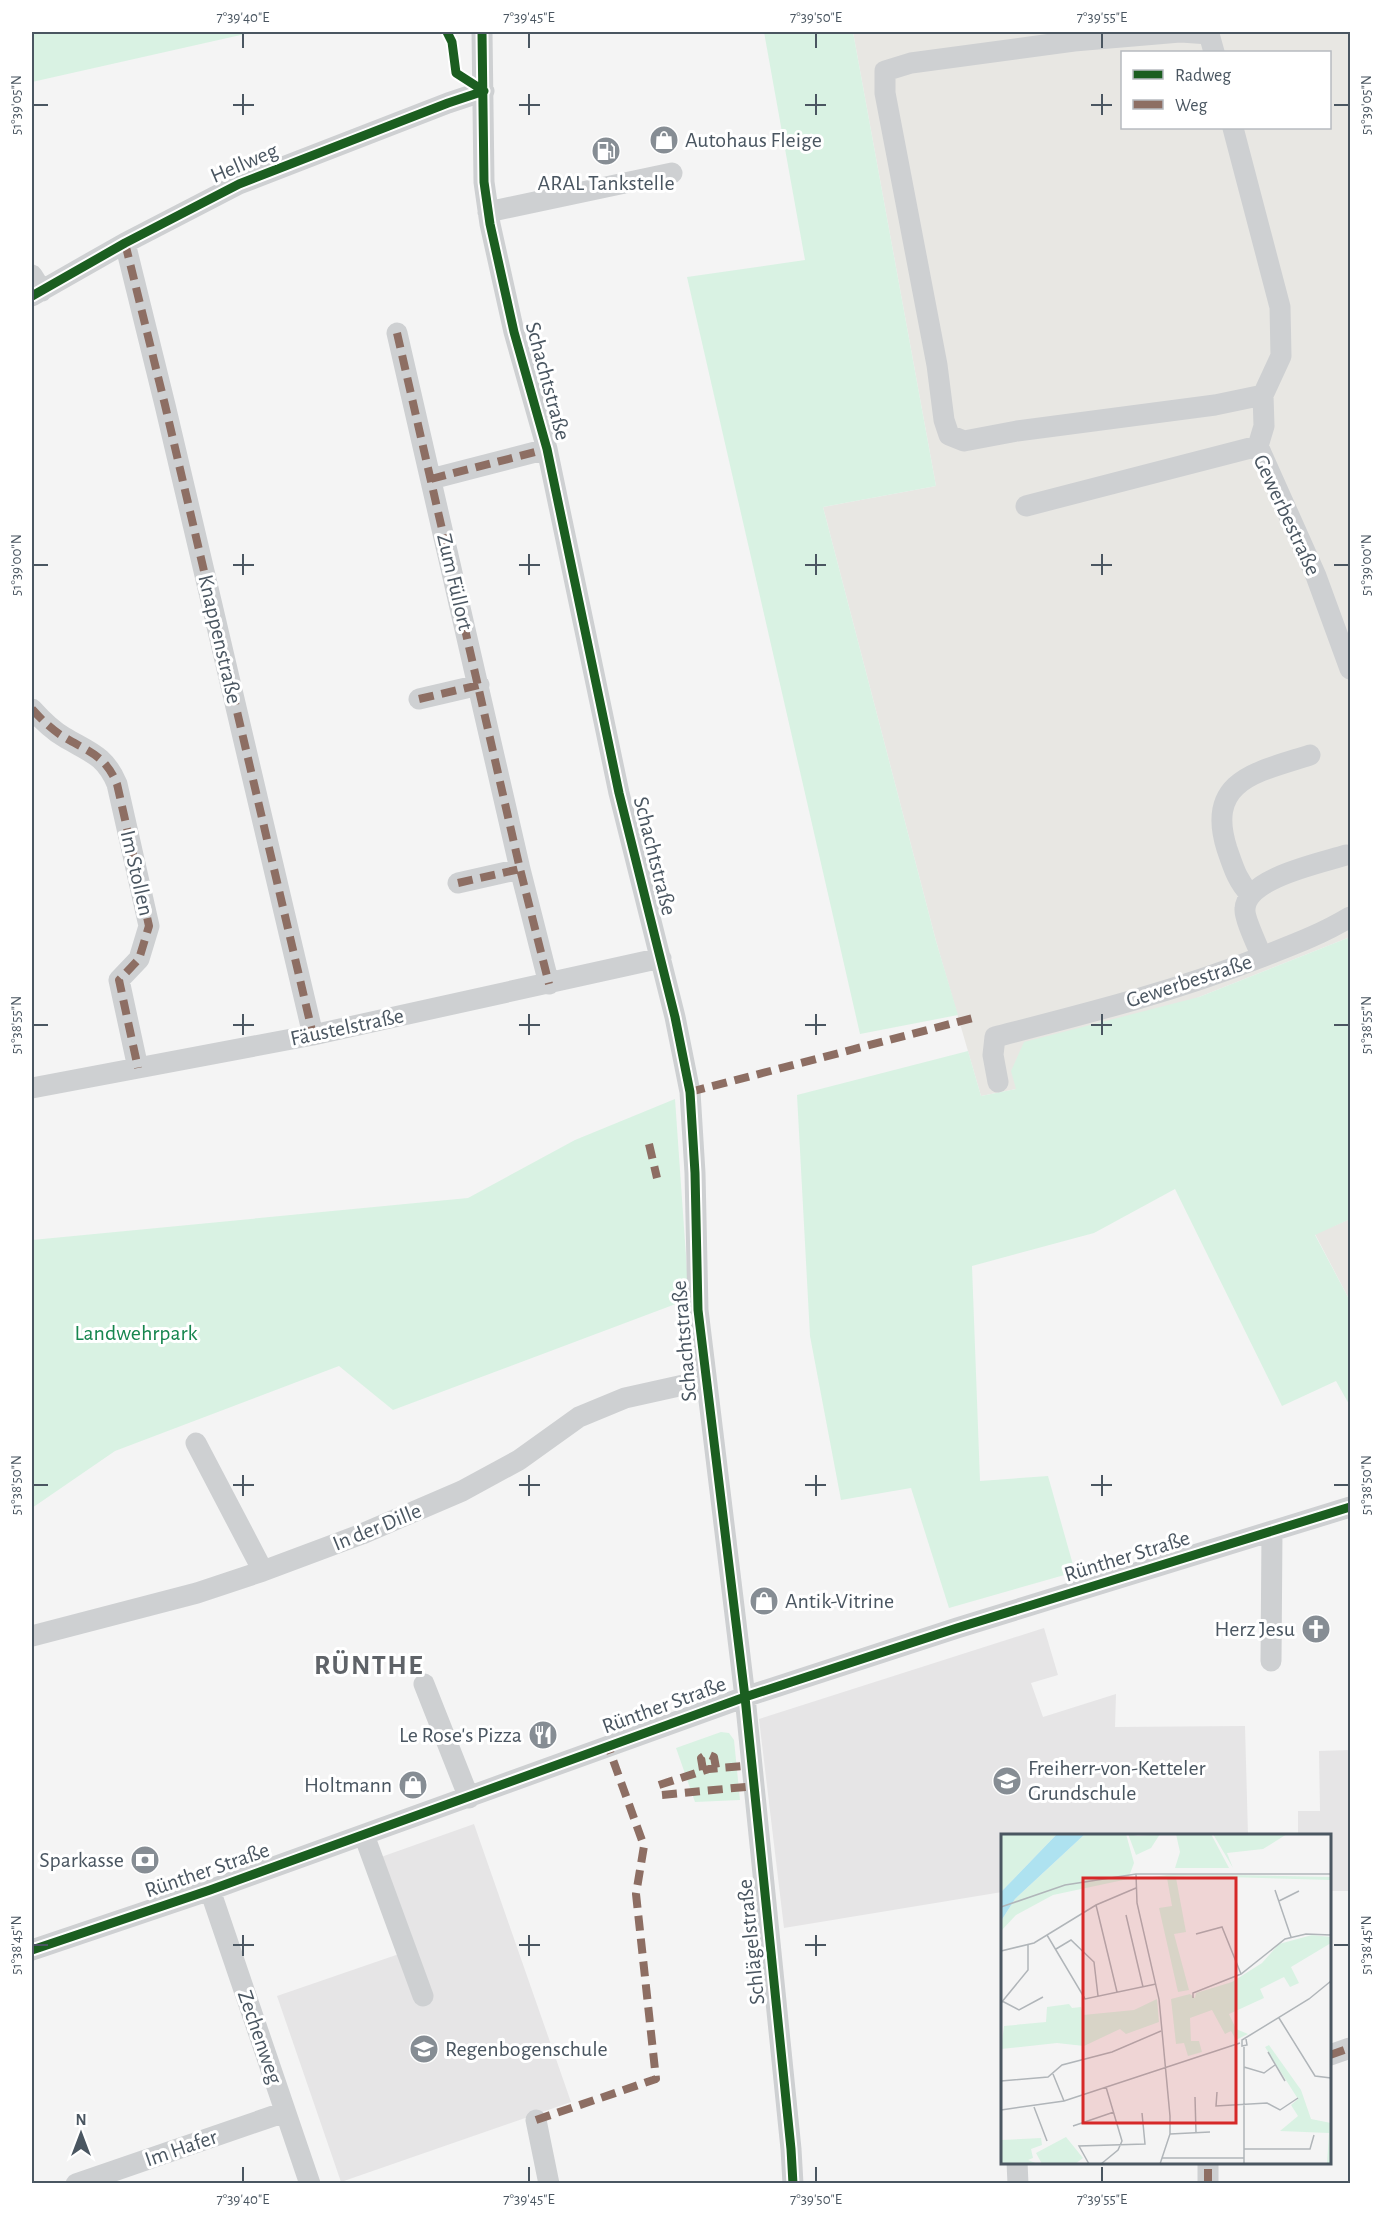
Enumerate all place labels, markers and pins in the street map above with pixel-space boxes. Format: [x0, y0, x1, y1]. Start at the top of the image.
shop icon: Autohaus Fleige [648, 124, 680, 156]
place label: Autohaus Fleige [685, 129, 822, 151]
fuel station icon: ARAL Tankstelle [590, 135, 622, 167]
place label: ARAL Tankstelle [537, 172, 675, 194]
shop icon: Antik-Vitrine [748, 1585, 780, 1617]
place label: Antik-Vitrine [785, 1590, 894, 1612]
church icon: Herz Jesu [1300, 1613, 1332, 1645]
place label: Herz Jesu [1215, 1618, 1295, 1640]
restaurant icon: Le Rose's Pizza [527, 1719, 559, 1751]
place label: Le Rose's Pizza [399, 1724, 522, 1746]
place label: Freiherr-von-Ketteler Grundschule [1028, 1757, 1206, 1804]
school or university icon: Freiherr-von-Ketteler Grundschule [991, 1765, 1023, 1797]
shop icon: Holtmann [397, 1769, 429, 1801]
place label: Holtmann [304, 1774, 392, 1796]
bank icon: Sparkasse [129, 1844, 161, 1876]
place label: Sparkasse [39, 1849, 124, 1871]
school or university icon: Regenbogenschule [408, 2033, 440, 2065]
place label: Regenbogenschule [445, 2038, 608, 2060]

